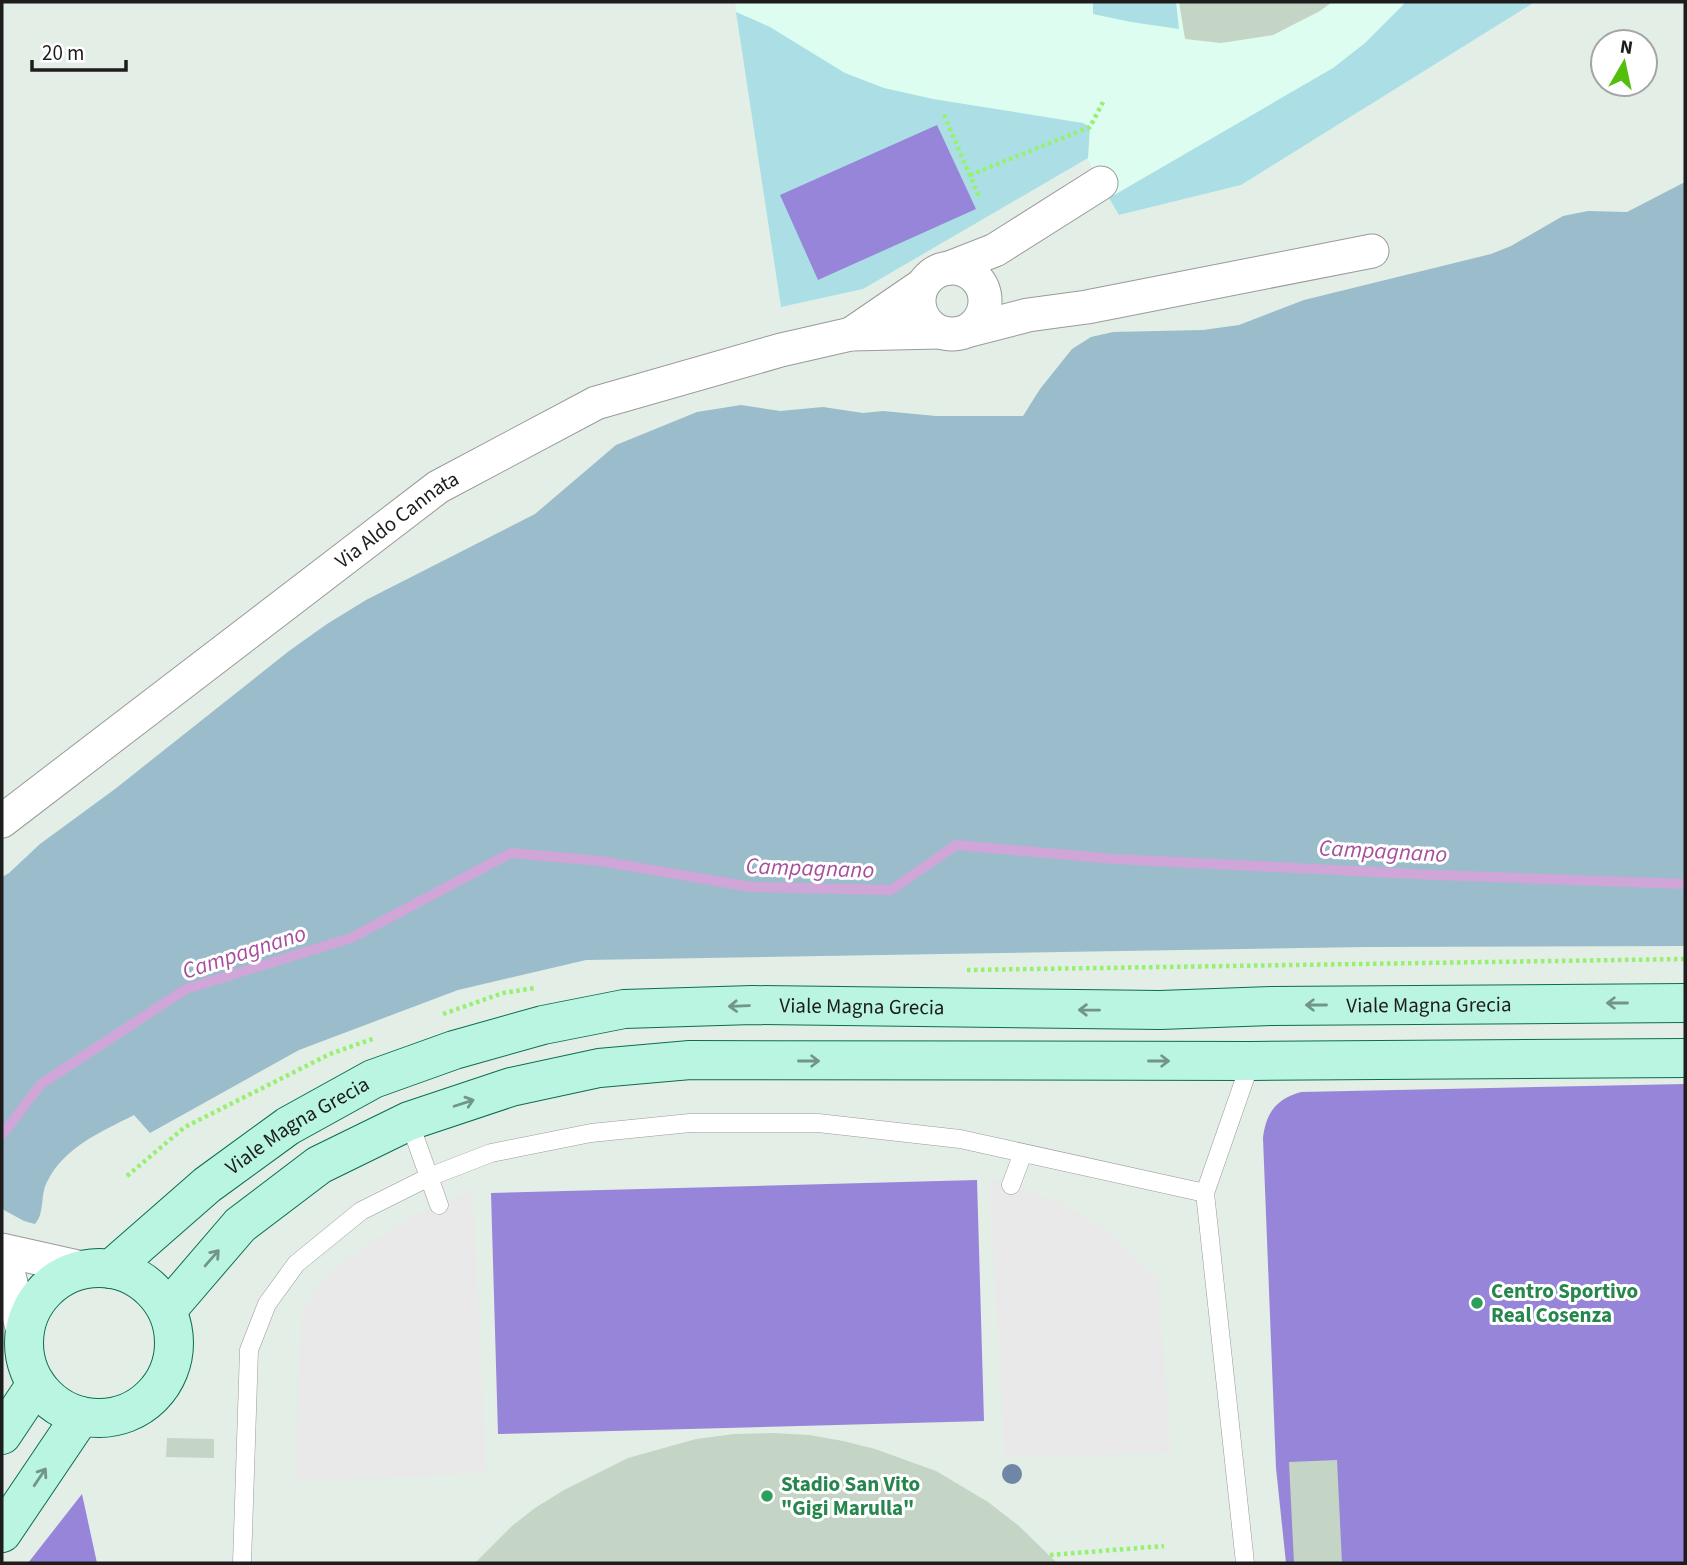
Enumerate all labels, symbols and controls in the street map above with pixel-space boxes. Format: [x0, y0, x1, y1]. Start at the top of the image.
scale bar [32, 28, 126, 72]
north arrow [1589, 28, 1659, 98]
text: N [1618, 33, 1635, 62]
text: 20 m [42, 38, 84, 68]
street label: Via Aldo Cannata [329, 464, 464, 576]
water label: Campagnano [1318, 831, 1448, 871]
water label: Campagnano [745, 849, 875, 887]
water label: Campagnano [178, 916, 310, 988]
street label: Viale Magna Grecia [1346, 989, 1512, 1020]
street label: Viale Magna Grecia [779, 990, 945, 1022]
one-way arrow [1606, 996, 1629, 1010]
one-way arrow [727, 999, 750, 1012]
one-way arrow [1305, 999, 1328, 1012]
one-way arrow [1077, 1003, 1100, 1016]
one-way arrow [798, 1054, 821, 1068]
one-way arrow [1148, 1054, 1171, 1068]
street label: Viale Magna Grecia [219, 1069, 375, 1182]
one-way arrow [453, 1096, 475, 1108]
one-way arrow [204, 1249, 220, 1267]
place label: Centro Sportivo Real Cosenza [1491, 1276, 1638, 1330]
marker: Centro Sportivo Real Cosenza [1469, 1295, 1485, 1311]
one-way arrow [33, 1467, 47, 1487]
place label: Stadio San Vito "Gigi Marulla" [781, 1469, 920, 1523]
marker: Stadio San Vito "Gigi Marulla" [759, 1488, 775, 1504]

